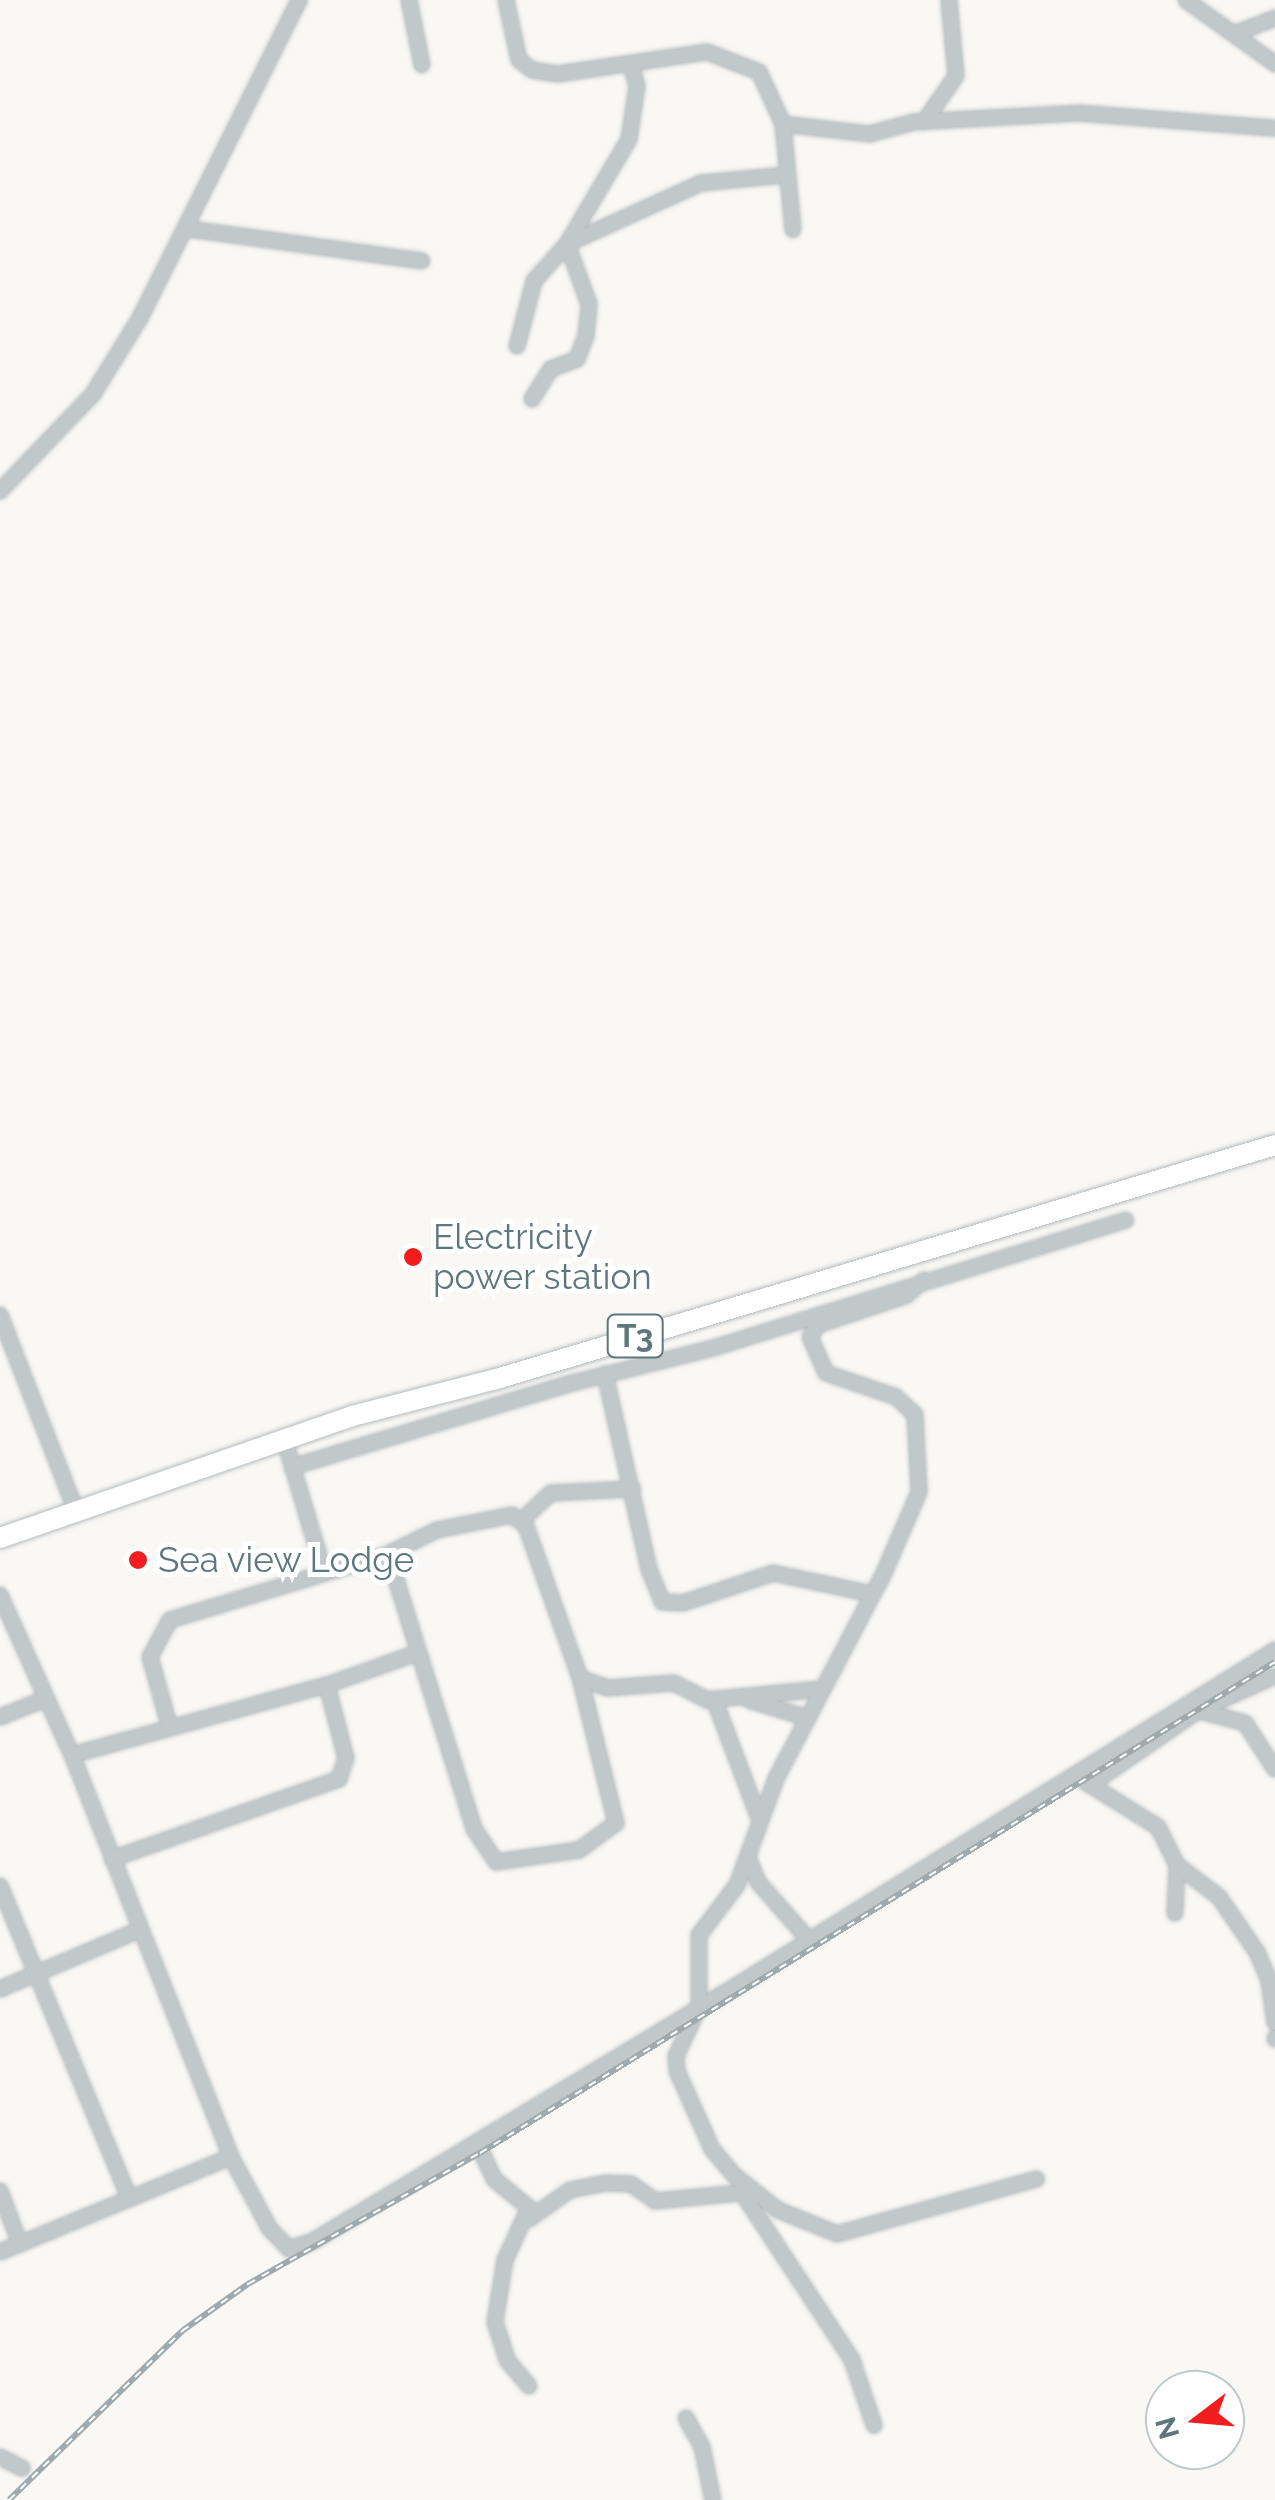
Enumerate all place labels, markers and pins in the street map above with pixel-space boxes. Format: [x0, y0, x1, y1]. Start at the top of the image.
place label: Electricity power station [433, 1216, 652, 1298]
marker: Electricity power station [402, 1246, 424, 1268]
place label: Sea view Lodge [158, 1539, 416, 1581]
marker: Sea view Lodge [127, 1549, 149, 1571]

